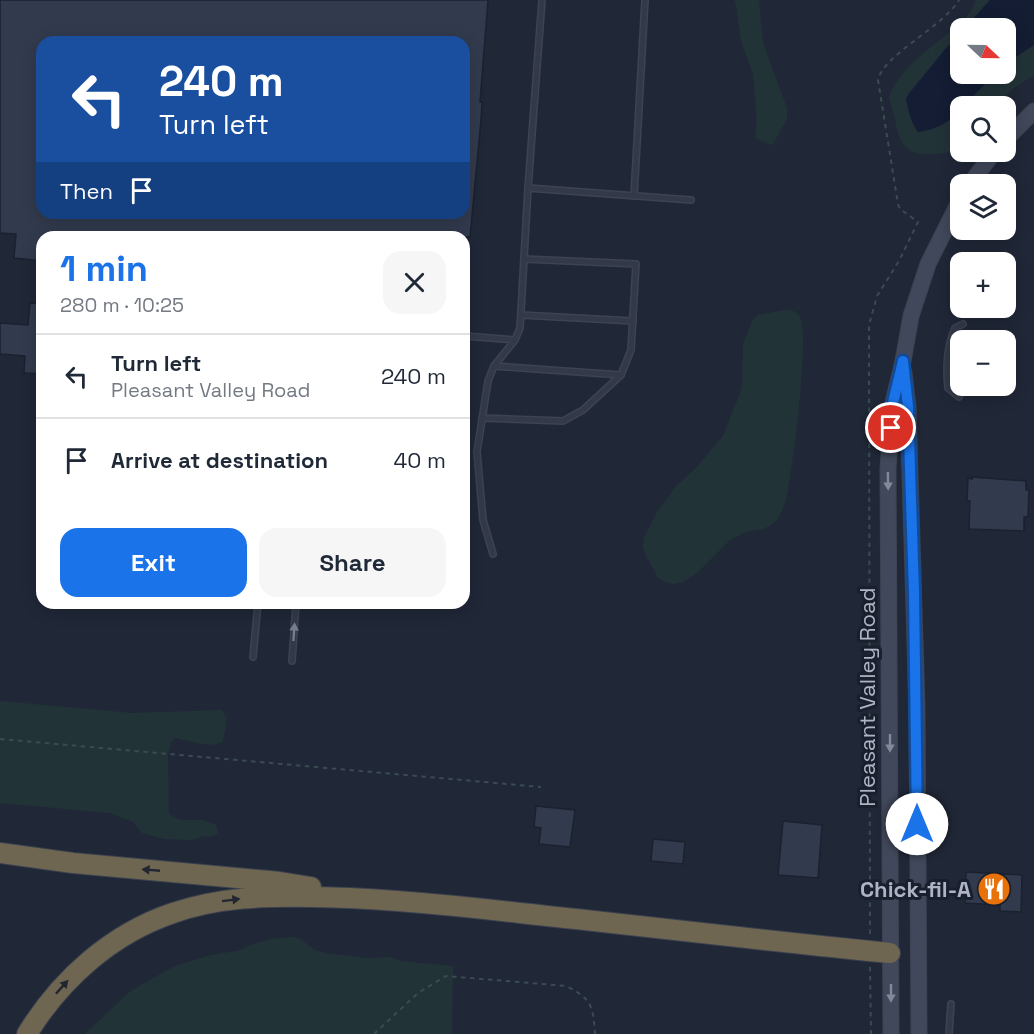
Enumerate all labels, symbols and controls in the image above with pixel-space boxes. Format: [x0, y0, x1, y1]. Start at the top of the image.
north arrow [950, 18, 1016, 84]
map controls [950, 18, 1016, 396]
text: 240 m [159, 55, 284, 108]
icon: left [60, 60, 138, 138]
button: search [950, 96, 1016, 162]
text: Turn left [159, 107, 269, 142]
icon: arrive [125, 174, 158, 207]
button: layers [950, 174, 1016, 240]
text: Then [60, 177, 113, 205]
text: 1 min [60, 246, 148, 292]
button: close [383, 251, 446, 314]
button: + [950, 252, 1016, 318]
text: 280 m · 10:25 [60, 292, 184, 318]
button: − [950, 330, 1016, 396]
text: Turn left [111, 349, 201, 377]
icon: left [60, 360, 93, 393]
text: 240 m [381, 362, 446, 390]
text: Pleasant Valley Road [111, 377, 310, 403]
pin [865, 402, 916, 453]
icon: arrive [874, 411, 907, 444]
icon: arrive [60, 444, 93, 477]
text: Arrive at destination [111, 446, 328, 474]
text: 40 m [394, 446, 446, 474]
one-way arrow [884, 471, 893, 490]
button: Exit [60, 528, 247, 597]
button: Share [259, 528, 446, 597]
street label: Pleasant Valley Road [853, 587, 881, 807]
one-way arrow [290, 622, 299, 641]
one-way arrow [885, 733, 895, 752]
position arrow [885, 792, 949, 856]
one-way arrow [141, 865, 160, 875]
restaurant icon: Chick-fil-A [976, 871, 1012, 907]
place label: Chick-fil-A [860, 875, 971, 903]
one-way arrow [222, 895, 241, 905]
one-way arrow [55, 980, 68, 995]
one-way arrow [886, 984, 896, 1003]

